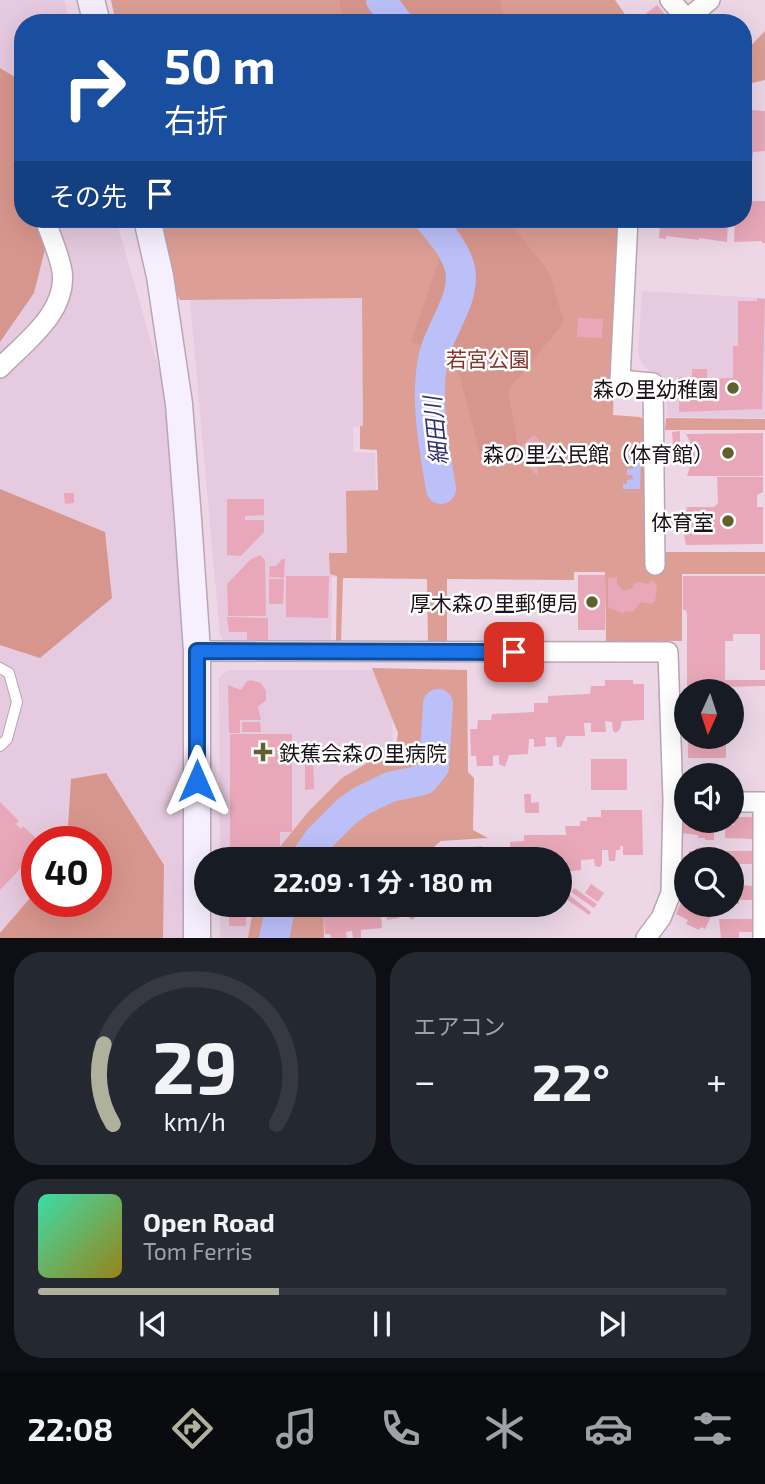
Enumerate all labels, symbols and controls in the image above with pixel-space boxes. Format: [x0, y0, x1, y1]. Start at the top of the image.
text: 50 m [164, 35, 276, 94]
icon: right [49, 42, 140, 133]
text: 右折 [164, 100, 228, 138]
icon: arrive [141, 175, 179, 213]
text: その先 [49, 180, 127, 211]
park label: 若宮公園 [446, 346, 530, 371]
place label: 森の里幼稚園 [593, 376, 719, 401]
marker: 森の里幼稚園 [725, 380, 741, 396]
water label: 細田川 [417, 392, 453, 467]
place label: 森の里公民館（体育館） [483, 441, 714, 466]
marker: 森の里公民館（体育館） [720, 445, 736, 461]
place label: 体育室 [651, 509, 714, 534]
marker: 体育室 [720, 513, 736, 529]
place label: 厚木森の里郵便局 [410, 590, 578, 615]
marker: 厚木森の里郵便局 [584, 594, 600, 610]
pin [484, 622, 544, 682]
icon: arrive [495, 633, 533, 671]
north arrow [674, 679, 744, 749]
map controls [674, 679, 744, 917]
place label: 鉄蕉会森の里病院 [279, 740, 447, 765]
marker: 鉄蕉会森の里病院 [253, 742, 273, 762]
position arrow [160, 744, 234, 818]
button: sound [674, 763, 744, 833]
speed limit sign: 40 [21, 826, 112, 917]
button: search [674, 847, 744, 917]
text: 22:09 · 1 分 · 180 m [273, 866, 493, 897]
text: エアコン [414, 1012, 506, 1040]
text: 29 [152, 1022, 237, 1110]
text: 22° [532, 1049, 610, 1111]
text: − [414, 1057, 436, 1103]
text: + [706, 1057, 727, 1103]
text: km/h [164, 1106, 226, 1136]
text: Open Road [143, 1206, 275, 1237]
text: Tom Ferris [143, 1237, 252, 1265]
icon: previous [134, 1305, 172, 1343]
icon: pause [363, 1305, 401, 1343]
icon: next [593, 1305, 631, 1343]
icon: directions [168, 1404, 217, 1453]
icon: music [272, 1404, 321, 1453]
icon: phone [376, 1404, 425, 1453]
icon: climate [480, 1404, 529, 1453]
icon: car [584, 1404, 633, 1453]
icon: filters [688, 1404, 737, 1453]
text: 22:08 [28, 1409, 113, 1447]

